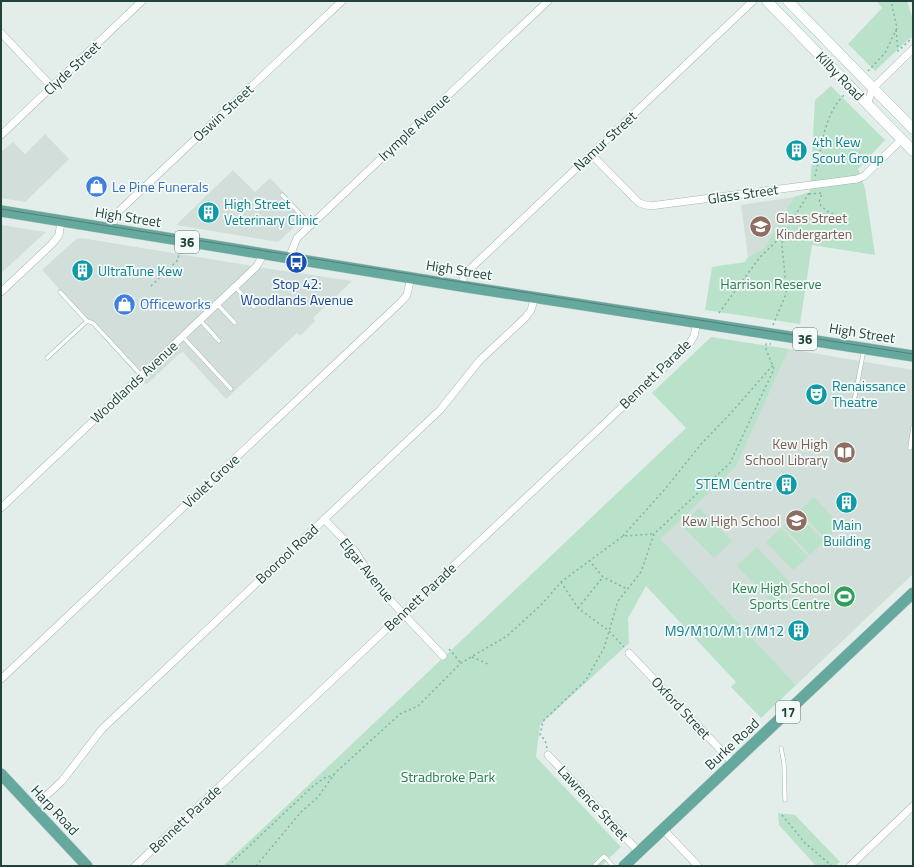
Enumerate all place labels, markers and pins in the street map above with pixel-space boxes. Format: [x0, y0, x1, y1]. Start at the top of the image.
place label: 4th Kew Scout Group [812, 131, 884, 168]
building icon: 4th Kew Scout Group [784, 137, 810, 163]
shop icon: Le Pine Funerals [84, 174, 110, 200]
place label: Le Pine Funerals [112, 176, 209, 197]
place label: High Street Veterinary Clinic [224, 193, 318, 230]
building icon: High Street Veterinary Clinic [196, 199, 222, 225]
place label: Glass Street Kindergarten [776, 207, 852, 244]
school or university icon: Glass Street Kindergarten [747, 213, 773, 239]
bus stop icon: Stop 42: Woodlands Avenue [284, 249, 310, 275]
building icon: UltraTune Kew [69, 258, 95, 284]
place label: UltraTune Kew [98, 260, 183, 281]
place label: Stop 42: Woodlands Avenue [241, 273, 353, 310]
shop icon: Officeworks [111, 291, 137, 317]
place label: Officeworks [140, 293, 211, 314]
place label: Renaissance Theatre [832, 375, 906, 412]
theatre icon: Renaissance Theatre [803, 381, 829, 407]
place label: Kew High School Library [745, 433, 828, 470]
library icon: Kew High School Library [831, 439, 857, 465]
building icon: STEM Centre [774, 471, 800, 497]
place label: STEM Centre [696, 473, 772, 494]
building icon: Main Building [834, 490, 860, 516]
school or university icon: Kew High School [783, 508, 809, 534]
place label: Kew High School [682, 510, 780, 531]
place label: Main Building [823, 514, 871, 551]
place label: Kew High School Sports Centre [732, 577, 830, 614]
sports icon: Kew High School Sports Centre [832, 583, 858, 609]
building icon: M9/M10/M11/M12 [786, 618, 812, 644]
place label: M9/M10/M11/M12 [665, 620, 784, 641]

